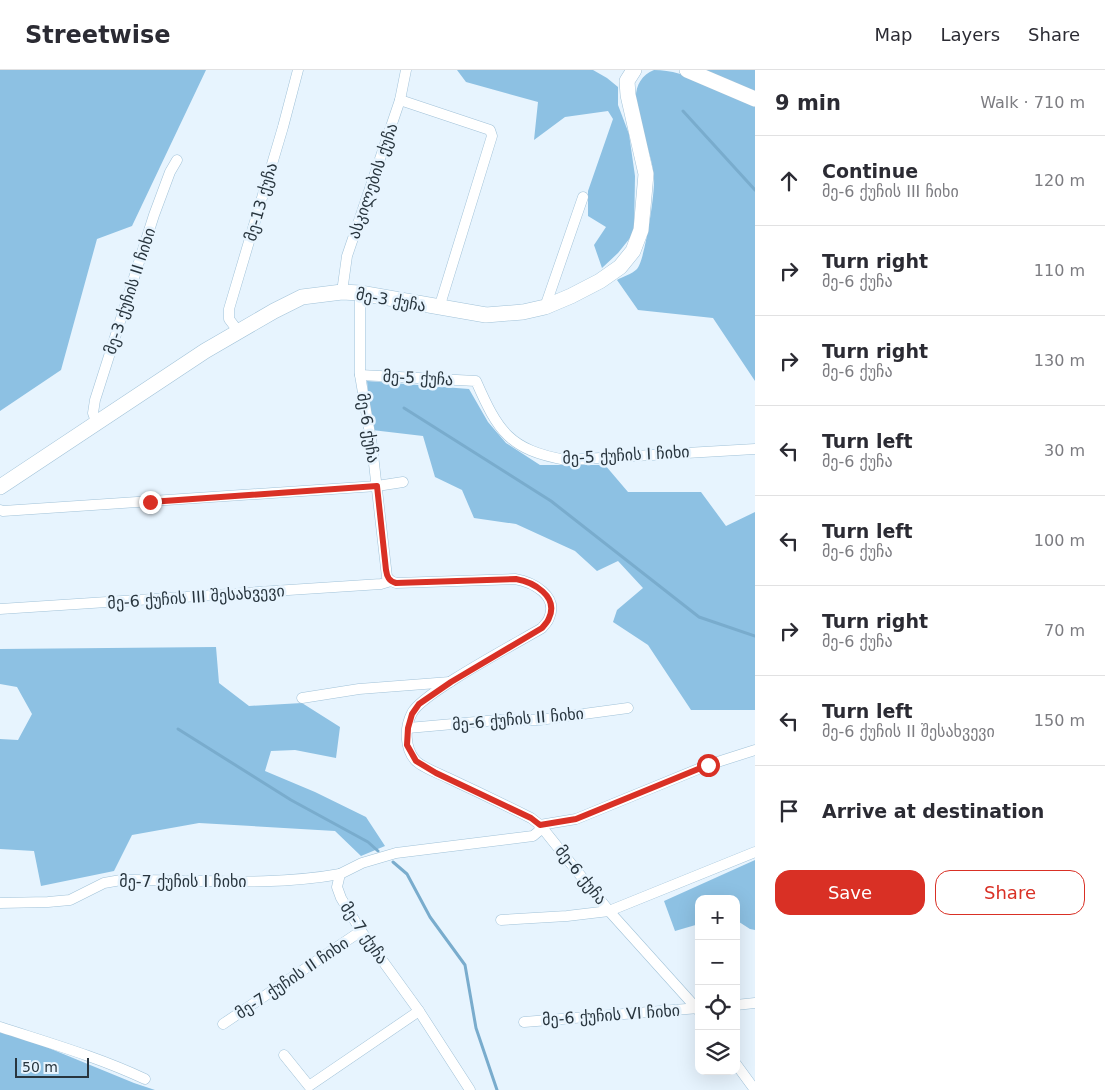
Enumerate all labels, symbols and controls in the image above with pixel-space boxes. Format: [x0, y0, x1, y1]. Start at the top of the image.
text: Streetwise [25, 21, 171, 49]
text: Map [874, 24, 912, 45]
text: Layers [940, 24, 1000, 45]
text: Share [1028, 24, 1080, 45]
text: 9 min [775, 91, 841, 115]
text: Walk · 710 m [980, 93, 1085, 112]
street label: ასკილების ქუჩა [344, 121, 402, 241]
text: Continue [822, 160, 918, 182]
street label: მე-13 ქუჩა [241, 161, 281, 243]
icon: ahead [775, 167, 803, 195]
text: 120 m [1034, 171, 1085, 190]
text: მე-6 ქუჩის III ჩიხი [822, 182, 959, 201]
street label: მე-3 ქუჩის II ჩიხი [101, 225, 159, 357]
text: Turn right [822, 250, 928, 272]
icon: right [775, 257, 803, 285]
text: 110 m [1034, 261, 1085, 280]
text: მე-6 ქუჩა [822, 272, 893, 291]
street label: მე-3 ქუჩა [355, 285, 427, 315]
text: Turn right [822, 340, 928, 362]
icon: right [775, 347, 803, 375]
text: 130 m [1034, 351, 1085, 370]
text: მე-6 ქუჩა [822, 362, 893, 381]
street label: მე-5 ქუჩა [382, 367, 454, 389]
street label: მე-6 ქუჩა [353, 392, 383, 464]
text: Turn left [822, 430, 913, 452]
icon: left [775, 437, 803, 465]
text: 30 m [1044, 441, 1085, 460]
street label: მე-5 ქუჩის I ჩიხი [562, 442, 690, 468]
text: მე-6 ქუჩა [822, 452, 893, 471]
route end [139, 491, 162, 514]
text: Turn left [822, 520, 913, 542]
icon: left [775, 527, 803, 555]
text: 100 m [1034, 531, 1085, 550]
text: მე-6 ქუჩა [822, 542, 893, 561]
street label: მე-6 ქუჩის III შესახვევი [107, 581, 285, 613]
text: Turn right [822, 610, 928, 632]
icon: right [775, 617, 803, 645]
text: 70 m [1044, 621, 1085, 640]
text: მე-6 ქუჩა [822, 632, 893, 651]
text: Turn left [822, 700, 913, 722]
street label: მე-6 ქუჩის II ჩიხი [451, 704, 585, 734]
icon: left [775, 707, 803, 735]
text: 150 m [1034, 711, 1085, 730]
text: მე-6 ქუჩის II შესახვევი [822, 722, 995, 741]
route start [697, 754, 720, 777]
icon: arrive [775, 797, 803, 825]
text: Arrive at destination [822, 800, 1044, 822]
street label: მე-6 ქუჩა [551, 842, 611, 908]
button: Save [775, 870, 925, 915]
button: Share [935, 870, 1085, 915]
street label: მე-7 ქუჩის I ჩიხი [119, 872, 247, 891]
map controls [695, 895, 740, 1075]
button: + [695, 895, 740, 940]
street label: მე-7 ქუჩა [336, 898, 392, 968]
street label: მე-7 ქუჩის II ჩიხი [232, 933, 352, 1023]
button: − [695, 940, 740, 985]
button: locate [695, 985, 740, 1030]
street label: მე-6 ქუჩის VI ჩიხი [541, 1001, 681, 1029]
button: layers [695, 1030, 740, 1075]
scale bar [15, 1055, 89, 1078]
text: 50 m [22, 1059, 58, 1075]

